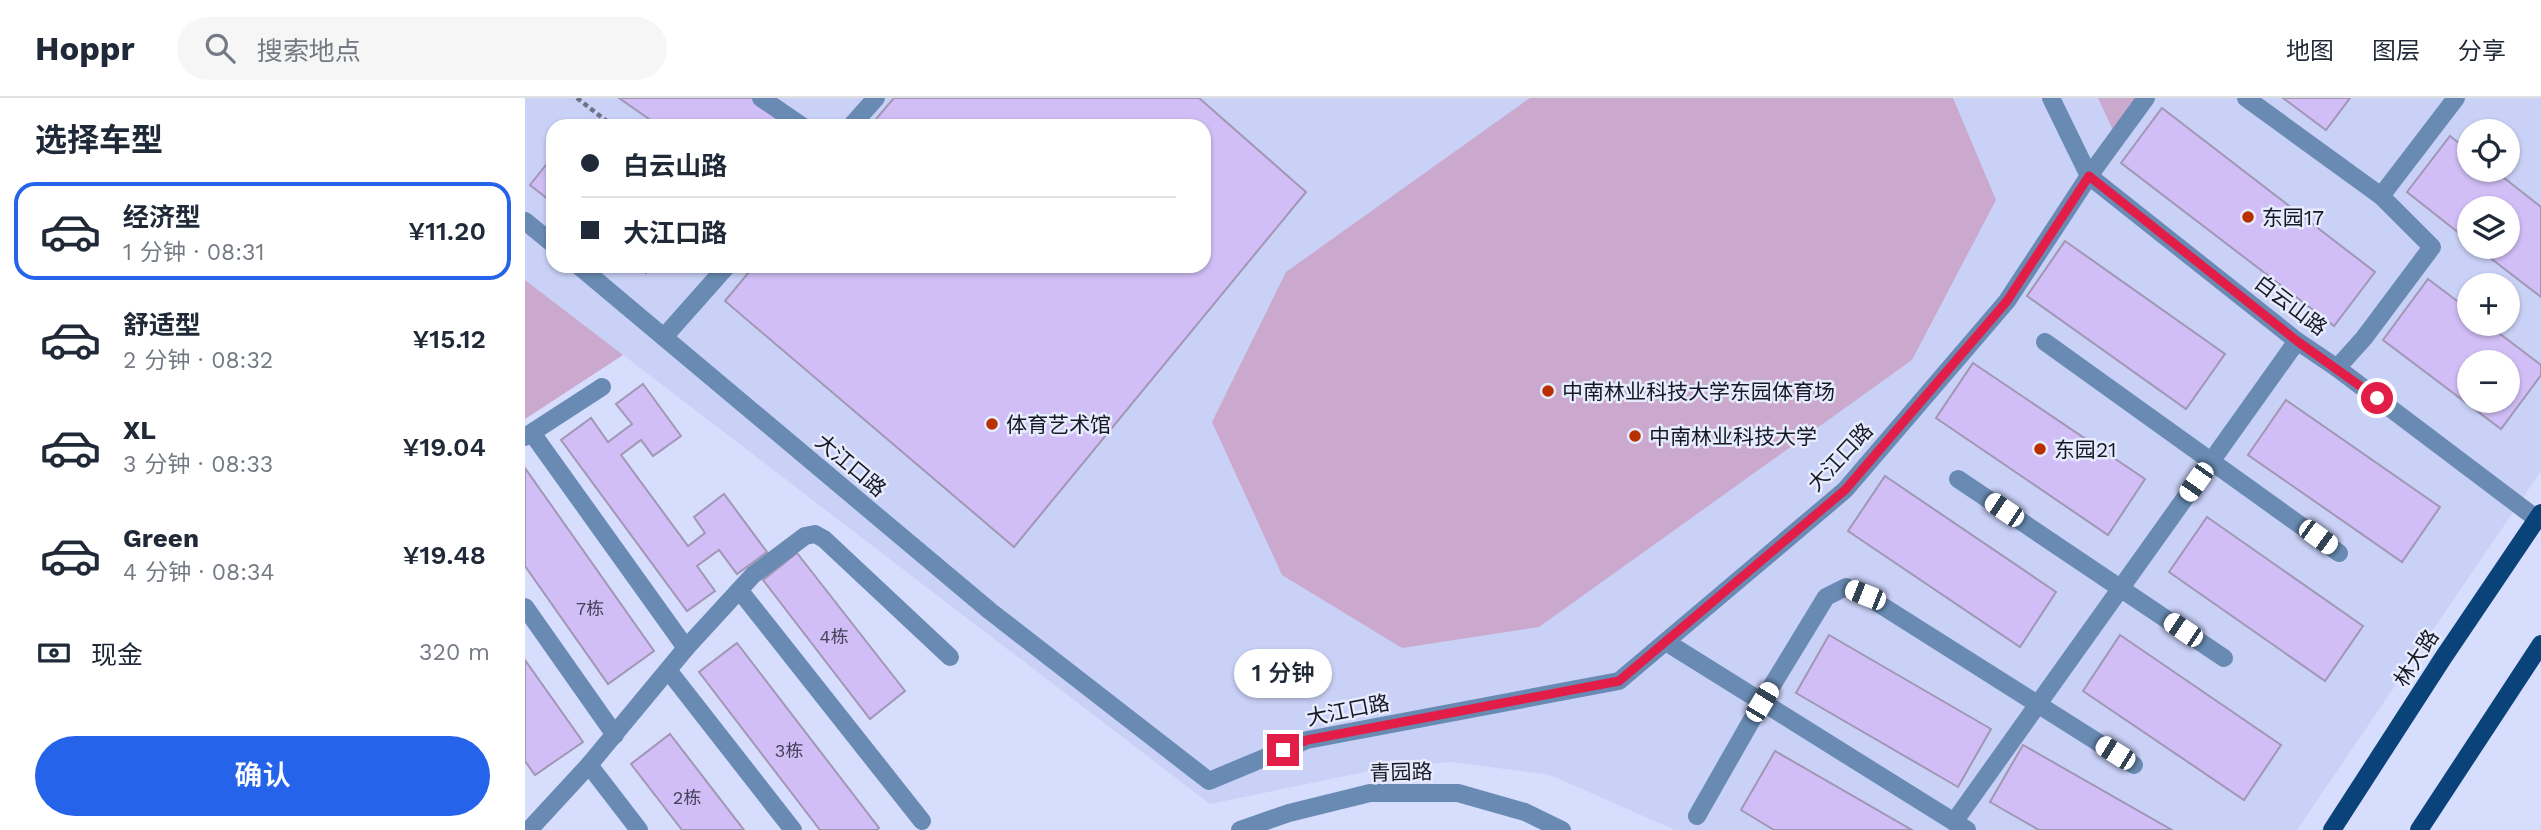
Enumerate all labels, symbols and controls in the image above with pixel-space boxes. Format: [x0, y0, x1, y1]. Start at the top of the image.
search box [177, 17, 667, 80]
text: Hoppr [35, 29, 135, 68]
icon: search [201, 29, 239, 67]
text: 搜索地点 [257, 36, 361, 66]
text: 地图 [2286, 37, 2334, 65]
text: 图层 [2372, 37, 2420, 65]
text: 分享 [2458, 37, 2506, 65]
map controls [2457, 119, 2520, 413]
button: locate [2457, 119, 2520, 182]
text: 选择车型 [35, 121, 163, 159]
text: 白云山路 [623, 151, 727, 181]
button: layers [2457, 196, 2520, 259]
icon: car [39, 200, 102, 263]
text: 经济型 [123, 202, 201, 232]
place label: 东园17 [2262, 205, 2324, 230]
marker: 东园17 [2240, 209, 2256, 225]
text: ¥11.20 [408, 216, 486, 246]
text: 大江口路 [623, 218, 727, 248]
text: 1 分钟 · 08:31 [123, 239, 264, 266]
street label: 白云山路 [2250, 270, 2332, 340]
button: + [2457, 273, 2520, 336]
icon: car [39, 308, 102, 371]
text: 舒适型 [123, 310, 201, 340]
text: ¥15.12 [412, 324, 486, 354]
text: 2 分钟 · 08:32 [123, 347, 273, 374]
button: − [2457, 350, 2520, 413]
place label: 中南林业科技大学东园体育场 [1562, 379, 1835, 404]
route start [2361, 382, 2393, 414]
marker: 中南林业科技大学东园体育场 [1540, 383, 1556, 399]
place label: 体育艺术馆 [1006, 412, 1111, 437]
text: XL [123, 415, 156, 445]
icon: car [39, 416, 102, 479]
marker: 体育艺术馆 [984, 416, 1000, 432]
street label: 大江口路 [1802, 418, 1878, 496]
place label: 中南林业科技大学 [1649, 424, 1817, 449]
street label: 大江口路 [811, 428, 891, 502]
marker: 中南林业科技大学 [1627, 428, 1643, 444]
text: ¥19.04 [403, 432, 486, 462]
place label: 东园21 [2054, 437, 2116, 462]
marker: 东园21 [2032, 441, 2048, 457]
text: 3 分钟 · 08:33 [123, 451, 273, 478]
car [2176, 459, 2217, 505]
car [1981, 490, 2028, 530]
car [2295, 516, 2342, 558]
text: Green [123, 523, 199, 553]
icon: car [39, 524, 102, 587]
text: ¥19.48 [403, 540, 486, 570]
text: 4 分钟 · 08:34 [123, 559, 275, 586]
car [1842, 577, 1889, 613]
house number: 7栋 [576, 598, 604, 619]
car [2160, 610, 2207, 650]
street label: 林大路 [2388, 625, 2444, 691]
house number: 4栋 [820, 626, 849, 647]
icon: cash [35, 634, 73, 672]
text: 320 m [419, 639, 490, 666]
text: 现金 [91, 640, 143, 670]
callout: 1 分钟 [1234, 648, 1332, 698]
text: 1 分钟 [1252, 660, 1314, 687]
car [1743, 679, 1782, 725]
street label: 大江口路 [1304, 690, 1392, 730]
car [2092, 733, 2139, 773]
route end [1267, 734, 1299, 766]
button: 确认 [35, 736, 490, 816]
house number: 3栋 [775, 740, 803, 761]
street label: 青园路 [1369, 758, 1433, 786]
house number: 2栋 [673, 787, 701, 808]

